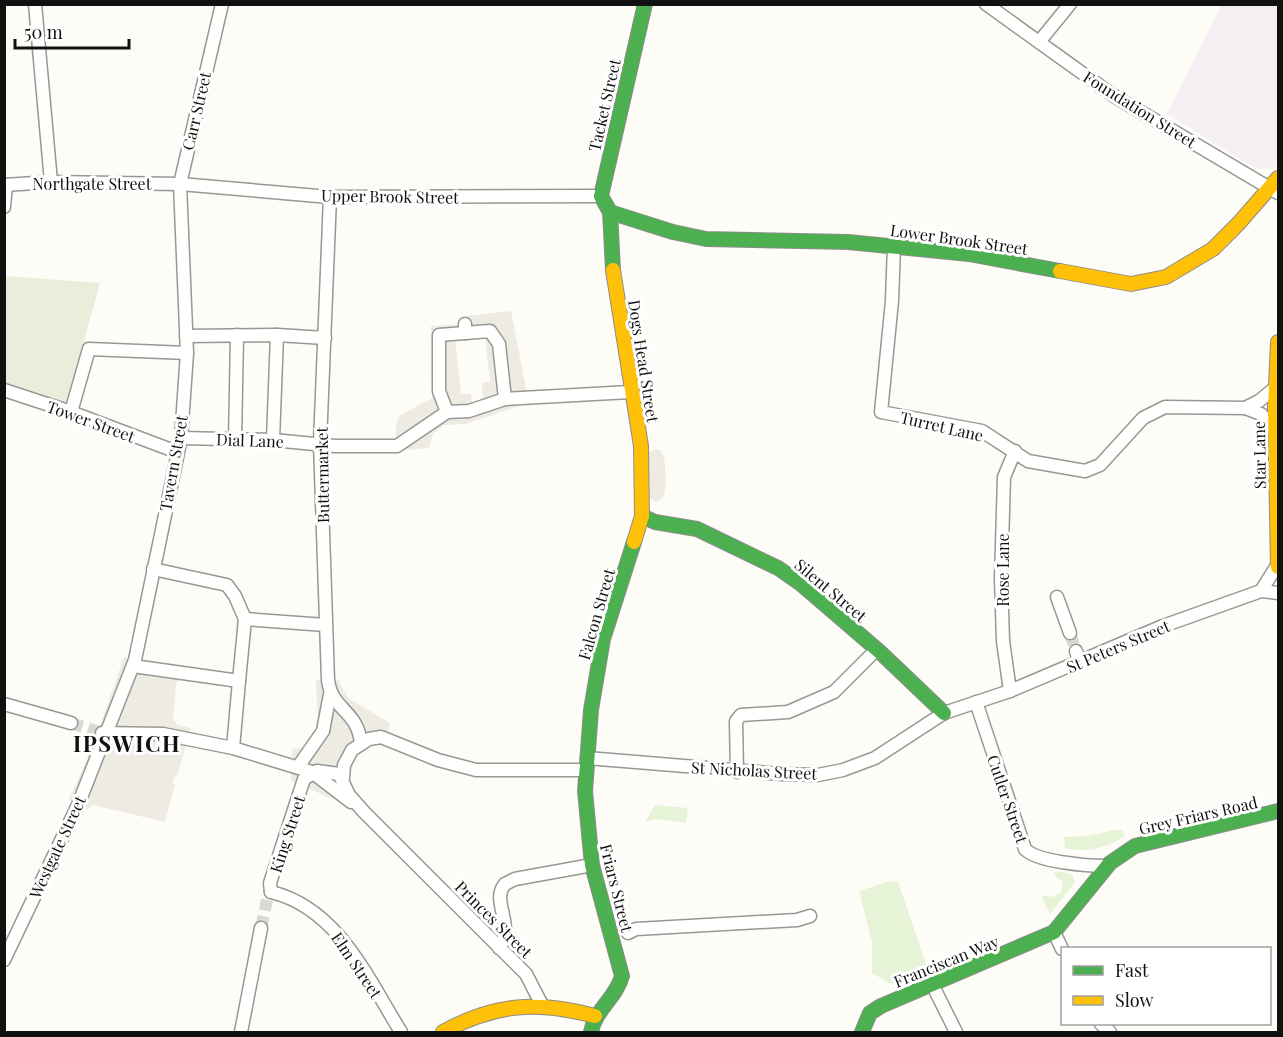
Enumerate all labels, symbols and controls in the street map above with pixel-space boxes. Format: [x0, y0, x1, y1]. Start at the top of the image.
scale bar [15, 12, 129, 50]
text: 50 m [24, 20, 63, 44]
street label: Tacket Street [583, 56, 625, 153]
street label: Foundation Street [1080, 66, 1201, 152]
street label: Carr Street [177, 69, 215, 152]
street label: Northgate Street [33, 173, 152, 194]
street label: Upper Brook Street [321, 184, 459, 208]
street label: Lower Brook Street [889, 219, 1029, 259]
street label: Dogs Head Street [624, 298, 664, 424]
street label: Tower Street [44, 395, 138, 447]
street label: Turret Lane [898, 406, 986, 446]
street label: Tavern Street [154, 413, 192, 513]
street label: Star Lane [1248, 421, 1270, 489]
street label: Buttermarket [311, 426, 333, 523]
street label: Dial Lane [216, 428, 284, 452]
street label: Rose Lane [992, 533, 1013, 607]
street label: Silent Street [791, 554, 872, 626]
street label: Falcon Street [573, 565, 619, 662]
street label: St Peters Street [1063, 615, 1173, 677]
district label: IPSWICH [73, 728, 181, 758]
street label: Cutler Street [983, 752, 1033, 846]
street label: St Nicholas Street [690, 756, 818, 784]
street label: Grey Friars Road [1137, 791, 1259, 839]
street label: Westgate Street [24, 792, 90, 903]
street label: King Street [265, 792, 309, 875]
street label: Friars Street [596, 842, 638, 935]
street label: Princes Street [451, 876, 537, 962]
street label: Elm Street [327, 928, 387, 1002]
street label: Franciscan Way [890, 930, 1002, 992]
legend [1061, 947, 1271, 1025]
text: Fast [1115, 958, 1149, 982]
text: Slow [1115, 988, 1153, 1012]

